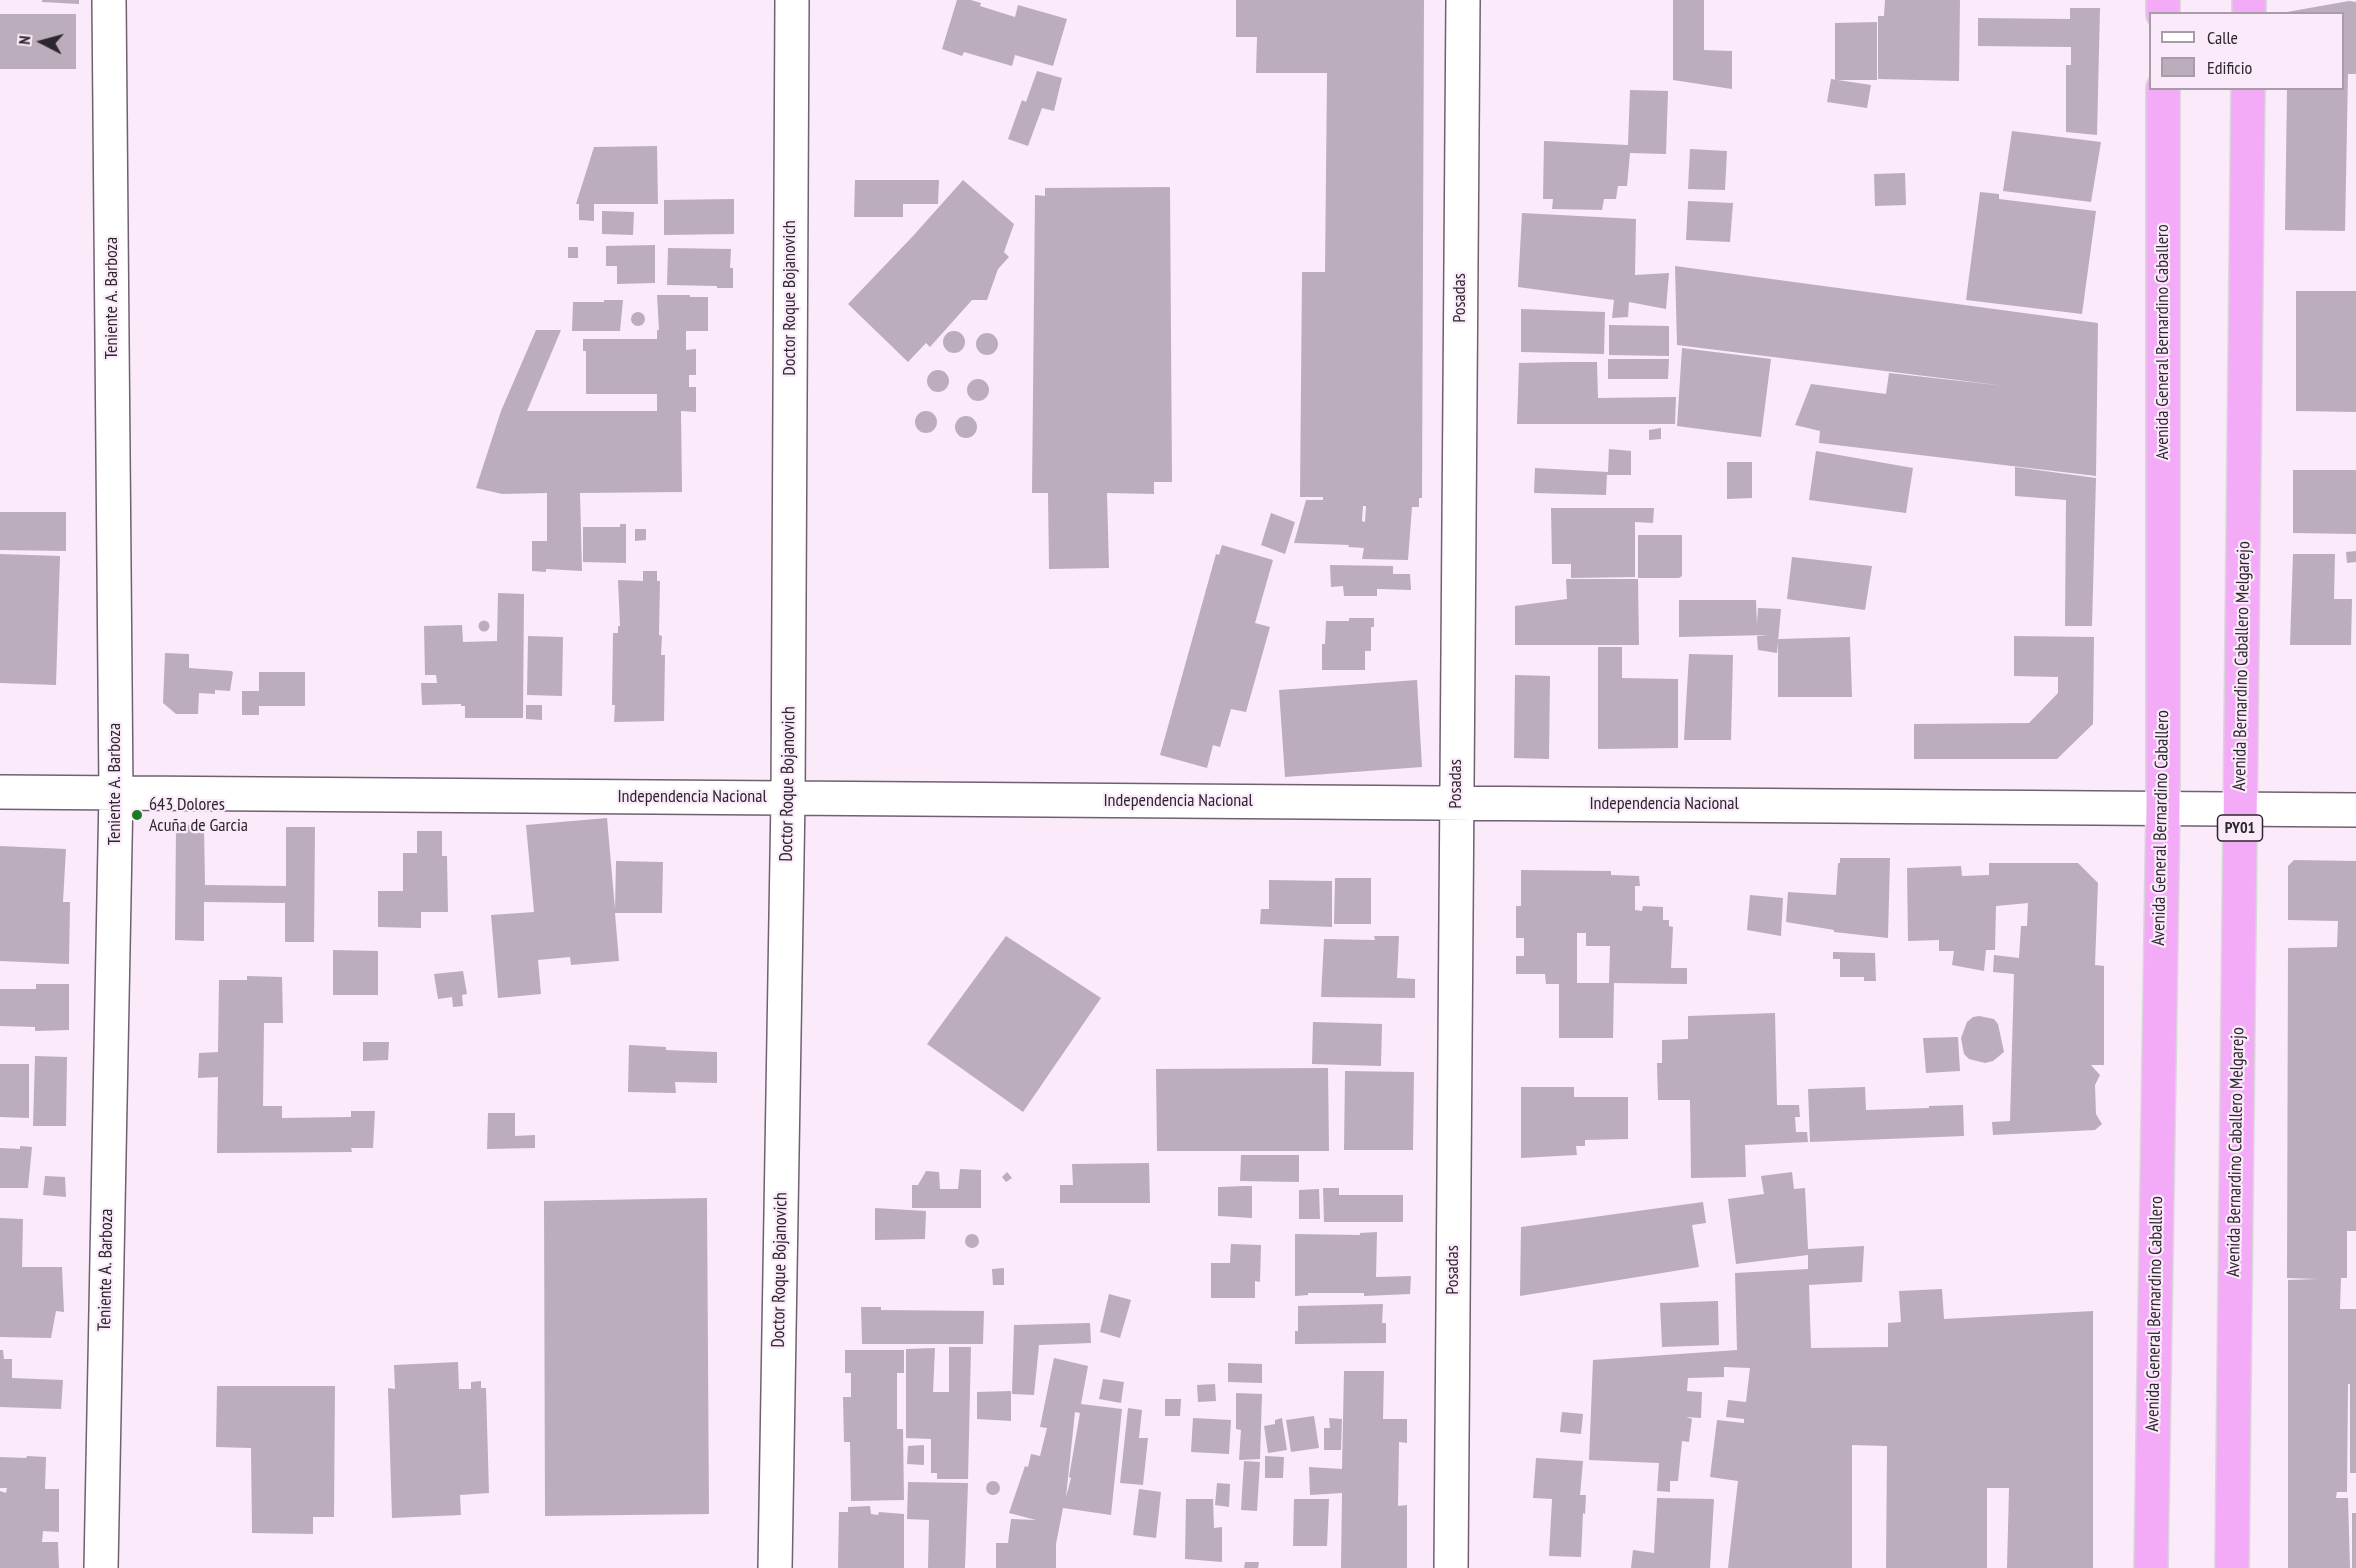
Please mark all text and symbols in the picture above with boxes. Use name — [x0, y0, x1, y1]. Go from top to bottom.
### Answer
north arrow — [12, 12, 72, 72]
legend — [2149, 12, 2344, 90]
text: Calle — [2207, 26, 2238, 49]
text: N — [14, 35, 34, 45]
text: Edificio — [2207, 56, 2252, 79]
street label: Doctor Roque Bojanovich — [779, 220, 801, 376]
street label: Avenida General Bernardino Caballero — [2152, 224, 2174, 460]
street label: Teniente A. Barboza — [101, 237, 123, 359]
street label: Posadas — [1449, 273, 1471, 323]
street label: Avenida Bernardino Caballero Melgarejo — [2229, 541, 2255, 791]
street label: Doctor Roque Bojanovich — [776, 706, 800, 862]
street label: Avenida General Bernardino Caballero — [2148, 710, 2174, 946]
street label: Teniente A. Barboza — [104, 723, 126, 845]
street label: Posadas — [1445, 759, 1467, 809]
street label: Independencia Nacional — [617, 786, 767, 808]
street label: Independencia Nacional — [1103, 790, 1253, 812]
street label: Independencia Nacional — [1589, 793, 1739, 815]
place label: 643 Dolores Acuña de Garcia — [149, 794, 248, 836]
marker: 643 Dolores Acuña de Garcia — [130, 808, 144, 822]
road number: PY01 — [2218, 815, 2262, 841]
street label: Avenida Bernardino Caballero Melgarejo — [2223, 1027, 2249, 1277]
street label: Doctor Roque Bojanovich — [768, 1192, 792, 1348]
street label: Avenida General Bernardino Caballero — [2142, 1196, 2168, 1432]
street label: Teniente A. Barboza — [94, 1209, 118, 1331]
street label: Posadas — [1442, 1245, 1464, 1295]

